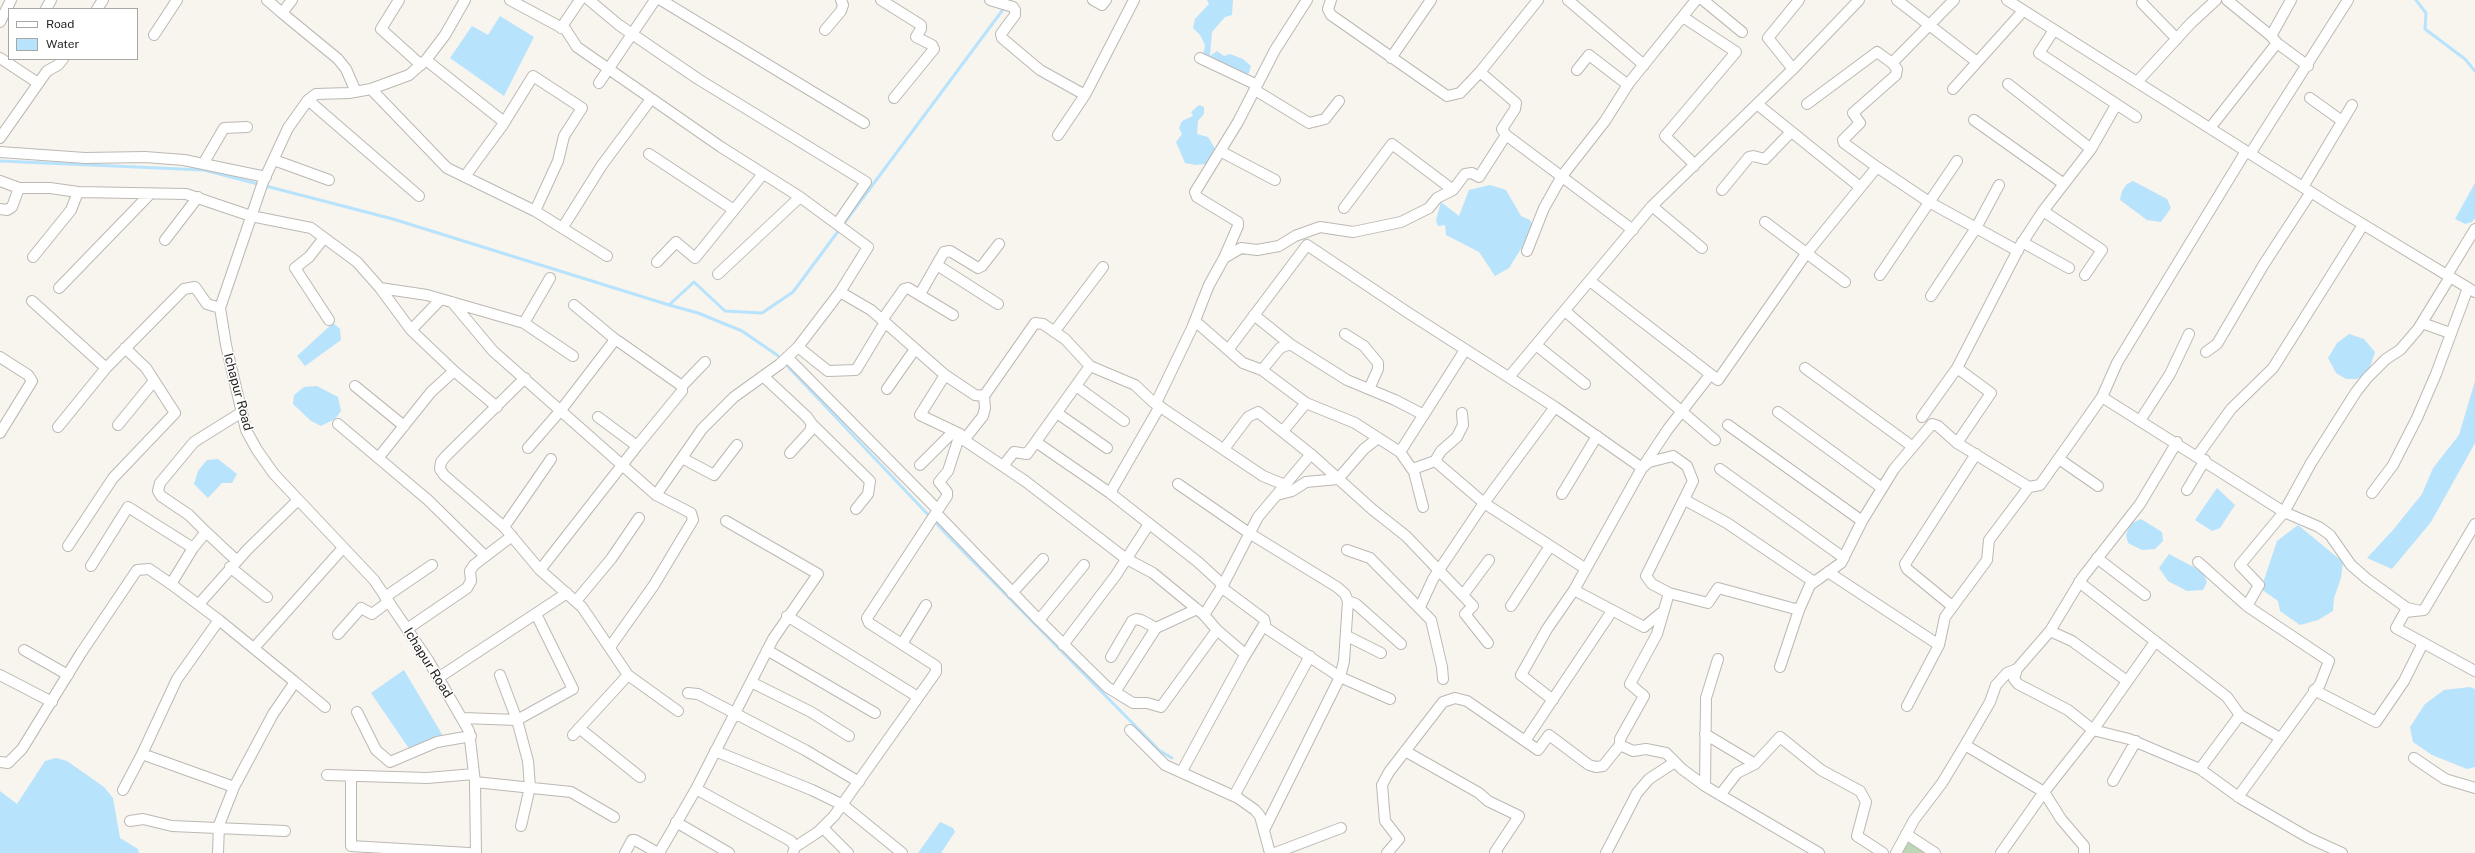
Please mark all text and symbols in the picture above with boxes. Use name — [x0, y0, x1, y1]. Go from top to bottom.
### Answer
legend — [8, 8, 138, 60]
text: Road — [46, 17, 74, 31]
text: Water — [46, 37, 79, 51]
street label: Ichapur Road — [220, 352, 256, 432]
street label: Ichapur Road — [400, 625, 456, 701]

